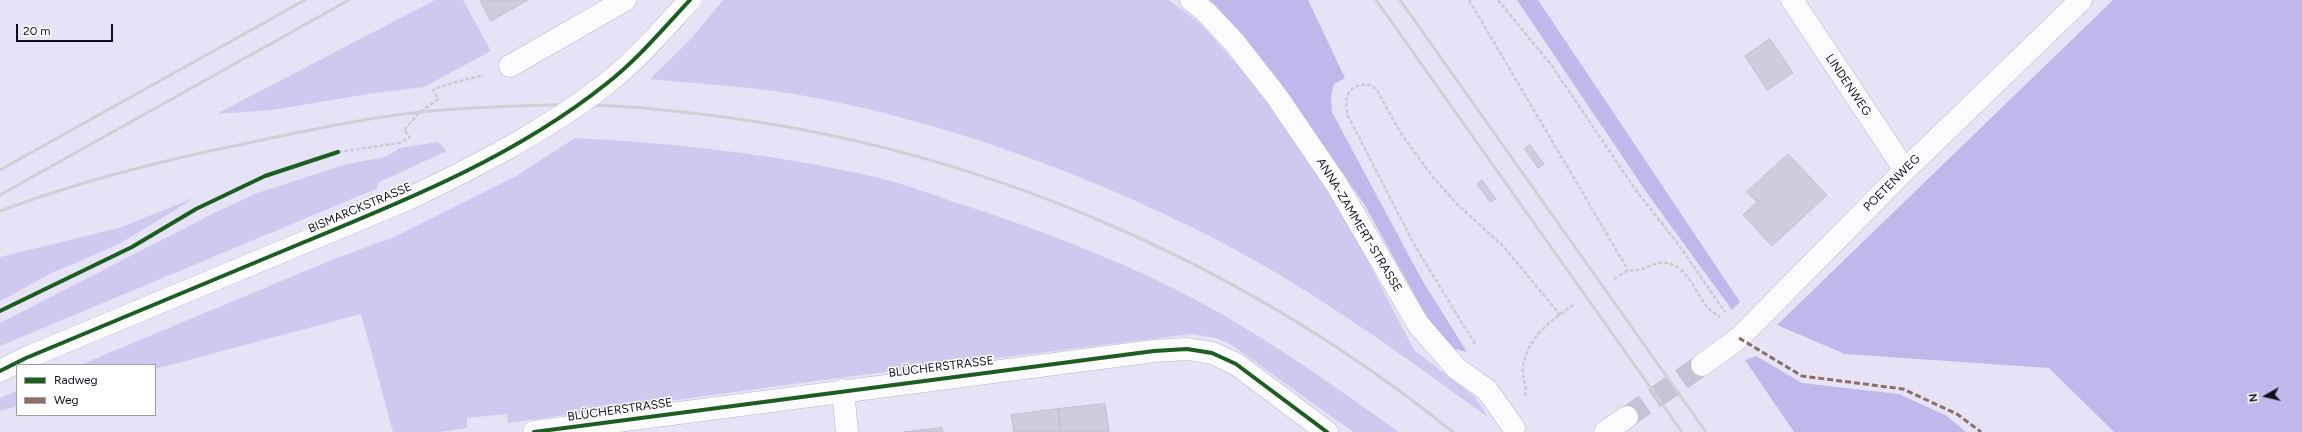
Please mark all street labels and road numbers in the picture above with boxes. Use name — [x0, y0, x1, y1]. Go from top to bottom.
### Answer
street label: LINDENWEG — [1822, 51, 1874, 119]
street label: POETENWEG — [1861, 152, 1923, 214]
street label: ANNA-ZAMMERT-STRASSE — [1313, 155, 1405, 295]
street label: BISMARCKSTRASSE — [306, 180, 414, 236]
street label: BLÜCHERSTRASSE — [888, 353, 994, 381]
street label: BLÜCHERSTRASSE — [567, 396, 673, 424]

